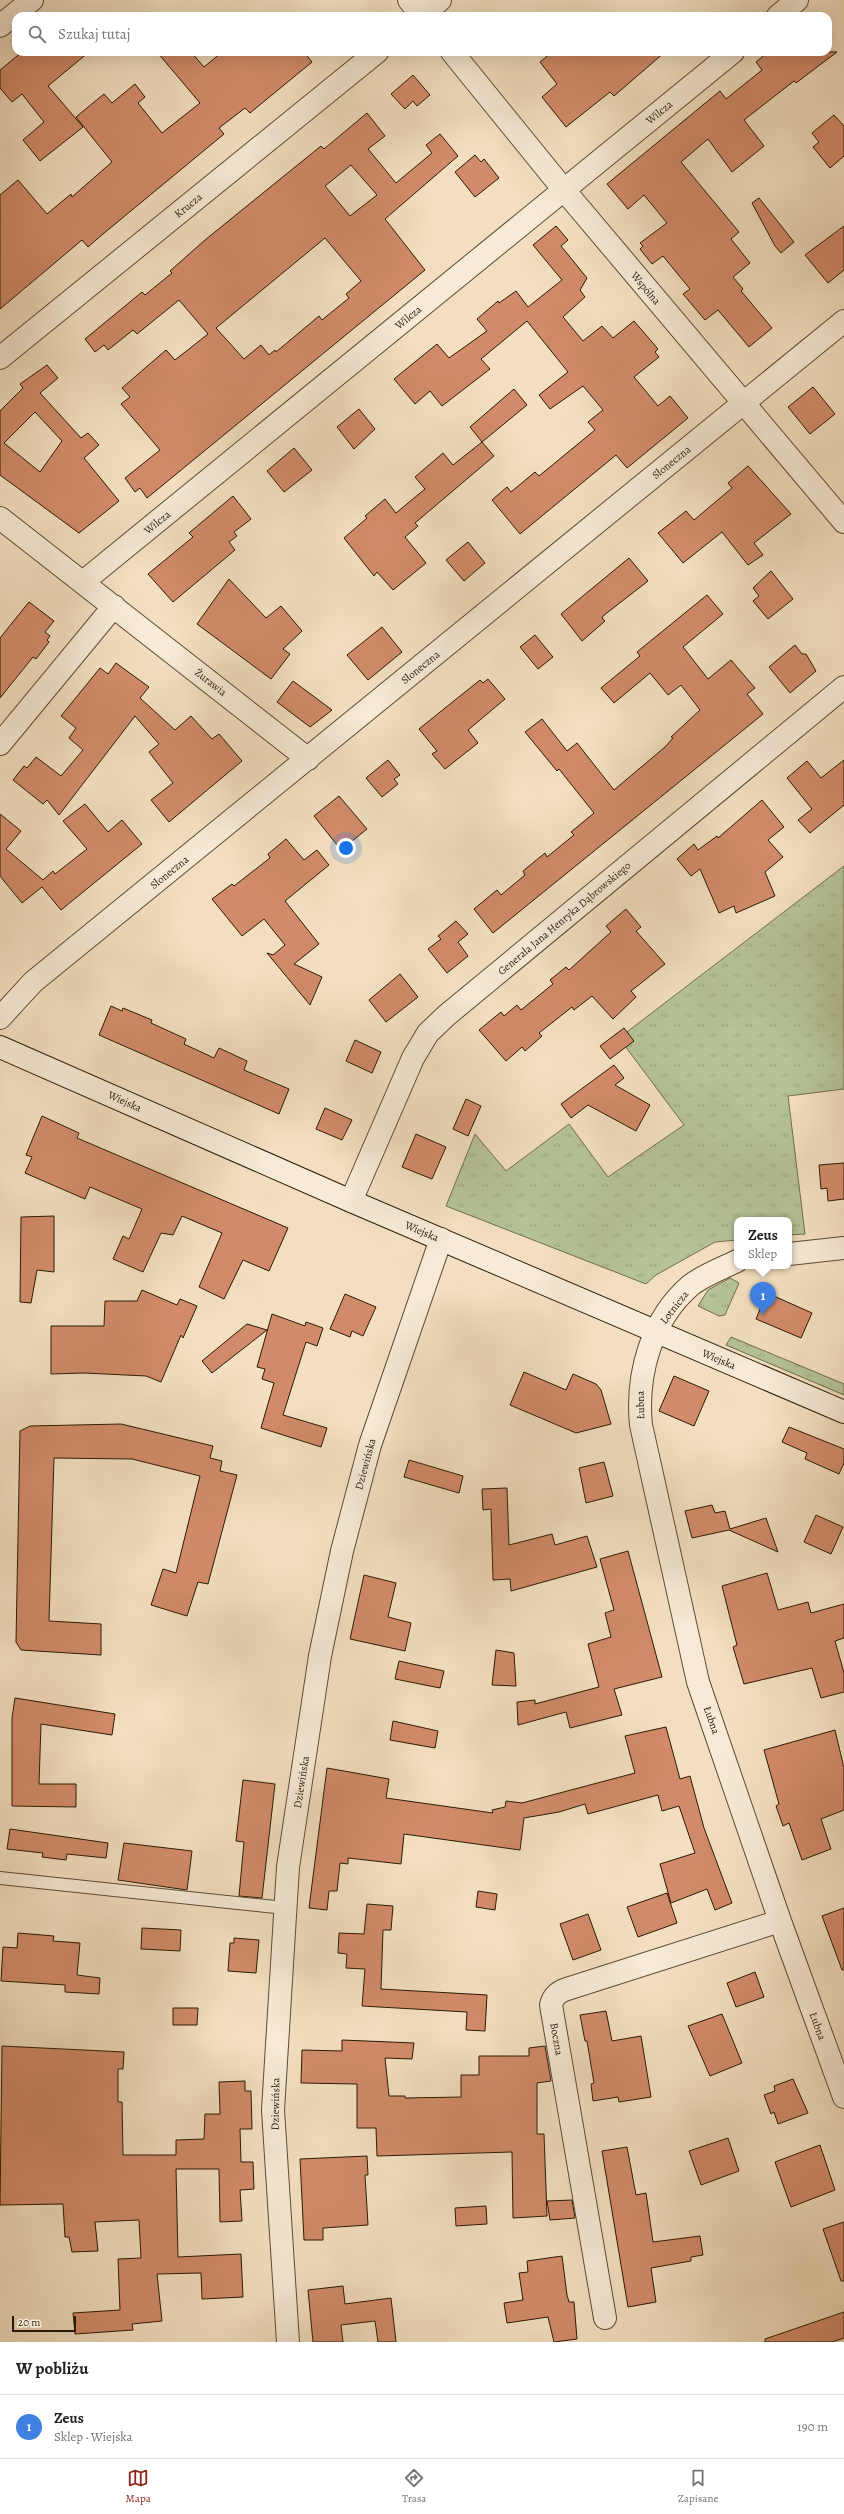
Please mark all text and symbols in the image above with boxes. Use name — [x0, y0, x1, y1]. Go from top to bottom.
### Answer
search box — [12, 12, 832, 56]
icon: search — [26, 23, 48, 45]
text: Szukaj tutaj — [58, 24, 131, 44]
street label: Wilcza — [642, 96, 677, 128]
street label: Krucza — [171, 189, 206, 221]
street label: Wspólna — [627, 268, 664, 309]
street label: Wilcza — [391, 301, 426, 333]
street label: Słoneczna — [649, 442, 695, 483]
street label: Wilcza — [140, 506, 175, 538]
street label: Słoneczna — [398, 647, 444, 688]
street label: Żurawia — [191, 665, 231, 700]
your location — [336, 838, 356, 858]
street label: Słoneczna — [147, 852, 193, 893]
street label: Generała Jana Henryka Dąbrowskiego — [495, 858, 634, 979]
street label: Wiejska — [105, 1087, 145, 1116]
street label: Wiejska — [402, 1217, 442, 1246]
popup — [734, 1217, 792, 1269]
text: Zeus — [748, 1225, 778, 1245]
text: Sklep — [748, 1245, 777, 1262]
pin: 1 — [750, 1282, 776, 1315]
street label: Lotnicza — [657, 1287, 693, 1327]
street label: Wiejska — [699, 1345, 739, 1374]
street label: Łubna — [633, 1390, 648, 1420]
street label: Dziewińska — [351, 1436, 380, 1492]
street label: Łubna — [700, 1704, 724, 1737]
street label: Dziewińska — [290, 1754, 313, 1809]
street label: Łubna — [806, 2010, 830, 2043]
street label: Boczna — [546, 2022, 567, 2057]
street label: Dziewińska — [268, 2077, 283, 2130]
scale bar — [12, 2314, 76, 2333]
text: 20 m — [18, 2315, 40, 2330]
text: W pobliżu — [16, 2357, 88, 2380]
text: Zeus — [54, 2408, 84, 2428]
text: 1 — [27, 2418, 31, 2435]
text: 190 m — [797, 2418, 828, 2435]
text: Sklep · Wiejska — [54, 2428, 133, 2445]
tab: Mapa — [126, 2467, 151, 2506]
tab: Trasa — [402, 2467, 426, 2506]
tab: Zapisane — [678, 2467, 718, 2506]

